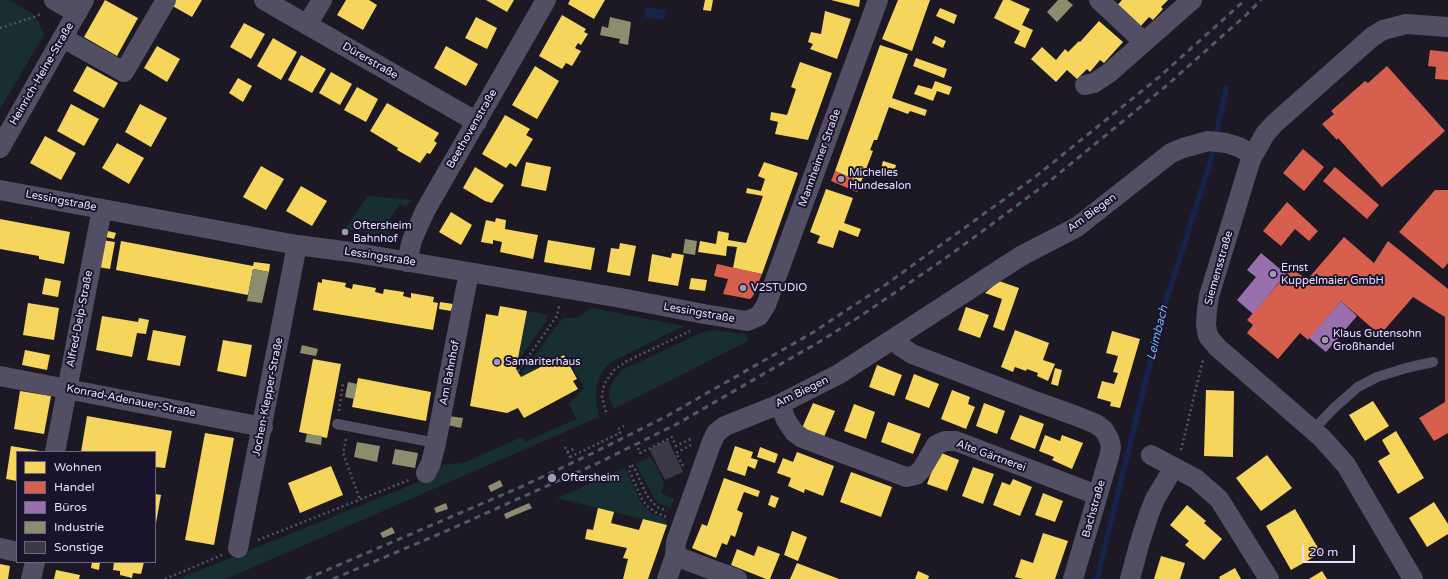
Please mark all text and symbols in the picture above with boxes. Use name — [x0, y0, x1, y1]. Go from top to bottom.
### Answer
street label: Heinrich-Heine-Straße — [7, 20, 77, 128]
street label: Dürerstraße — [340, 40, 400, 82]
street label: Beethovenstraße — [444, 87, 500, 171]
street label: Mannheimer Straße — [796, 107, 844, 209]
place label: Michelles Hundesalon — [849, 166, 911, 192]
marker: Michelles Hundesalon — [836, 174, 846, 184]
street label: Lessingstraße — [24, 188, 98, 214]
street label: Am Biegen — [1065, 191, 1119, 235]
place label: Oftersheim Bahnhof — [353, 219, 412, 245]
marker: Oftersheim Bahnhof — [340, 227, 350, 237]
street label: Siemensstraße — [1202, 229, 1236, 307]
street label: Lessingstraße — [343, 245, 417, 269]
place label: Ernst Kuppelmaier GmbH — [1281, 261, 1384, 287]
street label: Alfred-Delp-Straße — [64, 269, 96, 369]
marker: Ernst Kuppelmaier GmbH — [1268, 269, 1278, 279]
place label: V2STUDIO — [751, 281, 807, 295]
marker: V2STUDIO — [738, 283, 748, 293]
street label: Lessingstraße — [662, 300, 736, 326]
water label: Leimbach — [1144, 304, 1172, 362]
place label: Klaus Gutensohn Großhandel — [1333, 327, 1422, 353]
marker: Klaus Gutensohn Großhandel — [1320, 335, 1330, 345]
street label: Jochen-Klepper-Straße — [250, 336, 286, 458]
street label: Am Bahnhof — [437, 339, 463, 407]
place label: Samariterhaus — [505, 355, 581, 369]
marker: Samariterhaus — [492, 357, 502, 367]
street label: Am Biegen — [773, 373, 831, 411]
street label: Konrad-Adenauer-Straße — [65, 382, 197, 420]
street label: Alte Gärtnerei — [954, 437, 1028, 475]
legend — [16, 451, 156, 563]
text: Wohnen — [54, 460, 102, 474]
place label: Oftersheim — [561, 471, 620, 485]
marker: Oftersheim — [546, 472, 558, 484]
street label: Bachstraße — [1080, 479, 1108, 539]
text: Handel — [54, 480, 94, 494]
text: Büros — [54, 500, 87, 514]
text: Industrie — [54, 520, 104, 534]
scale bar — [1304, 537, 1357, 563]
text: Sonstige — [54, 540, 104, 554]
text: 20 m — [1309, 545, 1338, 559]

